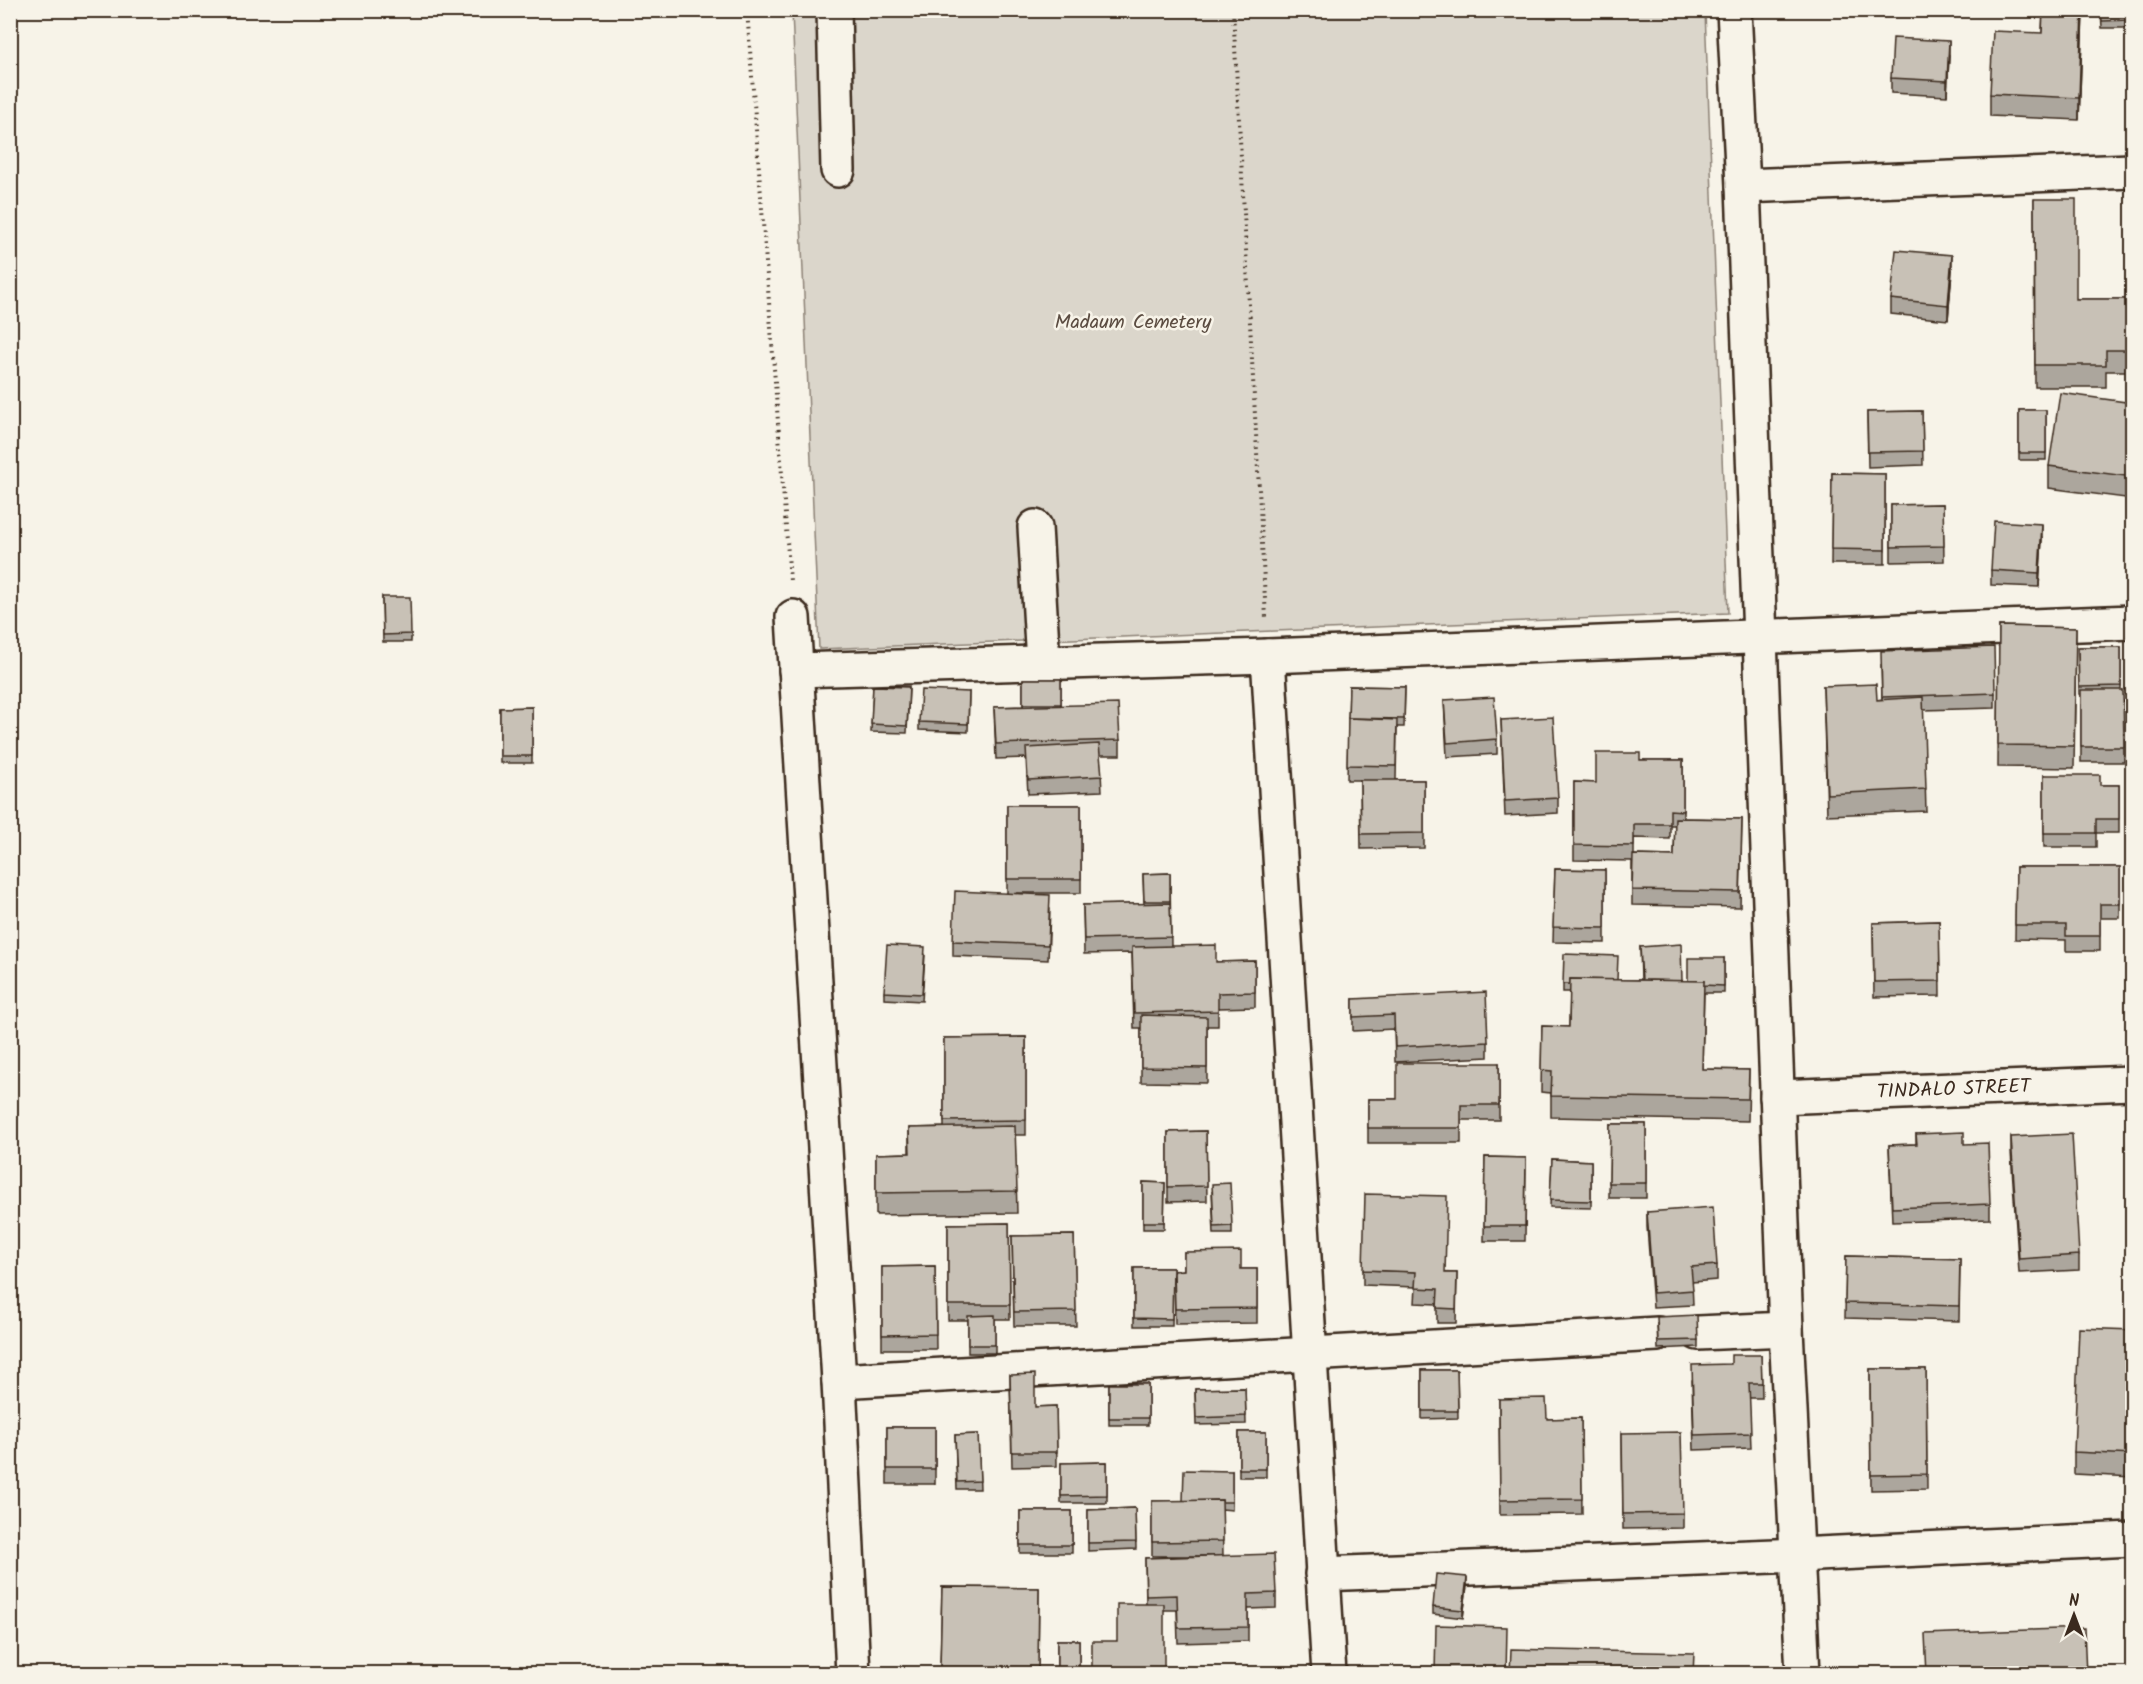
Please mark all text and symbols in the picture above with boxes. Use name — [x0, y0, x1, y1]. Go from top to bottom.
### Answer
park label: Madaum Cemetery — [1055, 307, 1212, 339]
street label: TINDALO STREET — [1876, 1071, 2034, 1109]
north arrow — [2044, 1585, 2104, 1645]
text: N — [2069, 1589, 2079, 1614]

